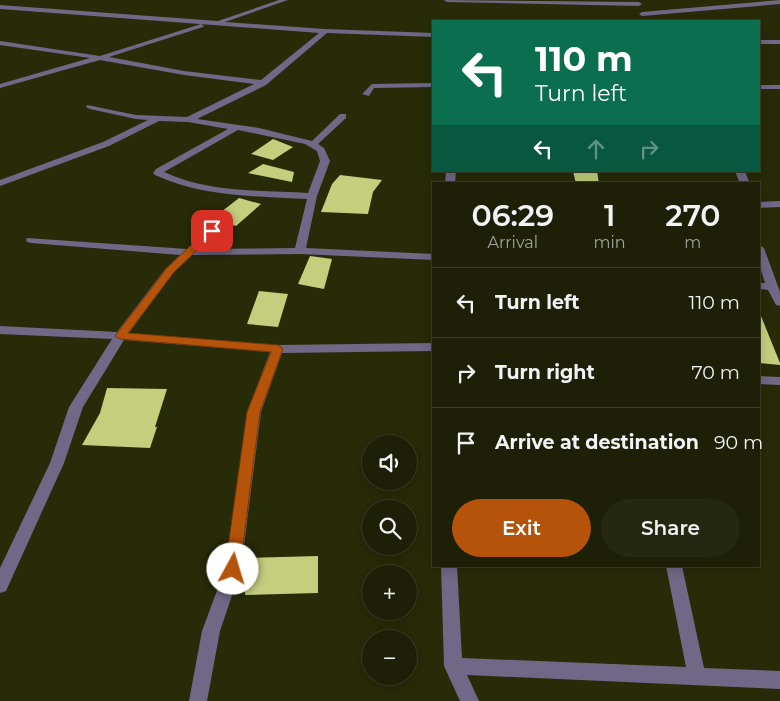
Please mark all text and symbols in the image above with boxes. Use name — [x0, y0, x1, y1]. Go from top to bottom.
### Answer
text: 110 m — [535, 37, 633, 80]
icon: left — [452, 40, 517, 105]
text: Turn left — [535, 80, 627, 107]
icon: left — [529, 135, 557, 163]
icon: ahead — [582, 135, 610, 163]
icon: right — [635, 135, 663, 163]
text: 06:29 — [472, 197, 554, 234]
text: 1 — [604, 197, 615, 234]
text: 270 — [665, 197, 721, 234]
pin — [191, 210, 233, 252]
icon: arrive — [198, 217, 226, 245]
text: Arrival — [488, 233, 538, 252]
text: min — [594, 233, 626, 252]
text: m — [684, 233, 701, 252]
icon: left — [452, 289, 480, 317]
text: Turn left — [495, 291, 580, 314]
text: 110 m — [689, 291, 740, 314]
icon: right — [452, 359, 480, 387]
text: Turn right — [495, 361, 595, 384]
text: 70 m — [691, 361, 740, 384]
icon: arrive — [452, 429, 480, 457]
text: Arrive at destination — [495, 431, 699, 454]
text: 90 m — [714, 431, 763, 454]
map controls — [362, 435, 417, 685]
button: sound — [362, 435, 417, 490]
button: Exit — [452, 499, 591, 557]
button: Share — [601, 499, 740, 557]
button: search — [362, 500, 417, 555]
position arrow — [206, 542, 258, 594]
button: + — [362, 565, 417, 620]
button: − — [362, 630, 417, 685]

